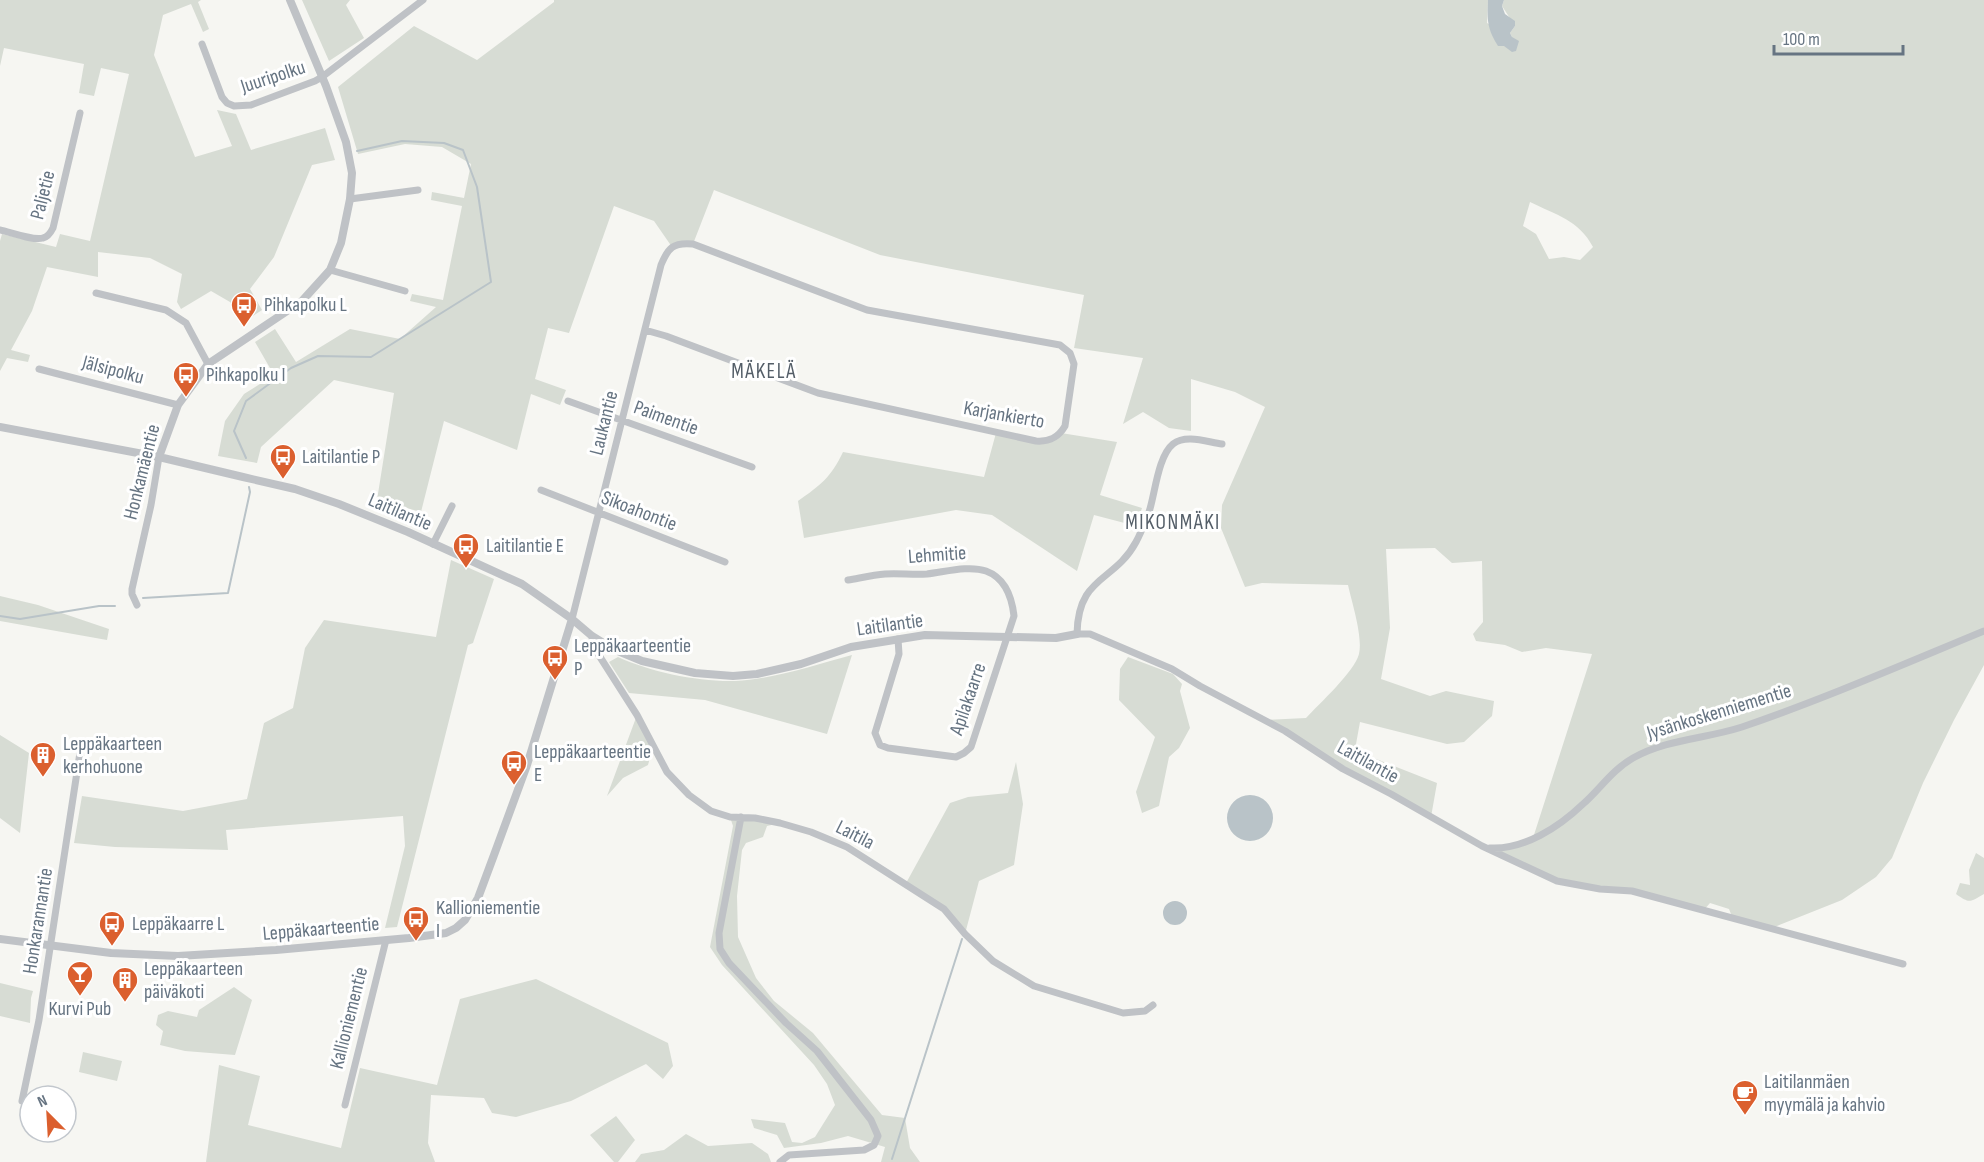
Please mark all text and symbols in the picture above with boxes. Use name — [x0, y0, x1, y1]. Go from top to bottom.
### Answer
scale bar — [1774, 18, 1903, 56]
text: 100 m — [1783, 29, 1820, 50]
street label: Juuripolku — [237, 55, 308, 99]
street label: Paljetie — [25, 168, 61, 222]
bus stop icon: Pihkapolku L — [229, 290, 259, 328]
place label: Pihkapolku L — [264, 293, 348, 317]
street label: Jälsipolku — [79, 350, 146, 390]
district label: MÄKELÄ — [731, 359, 797, 384]
bus stop icon: Pihkapolku I — [171, 360, 201, 398]
place label: Pihkapolku I — [206, 363, 286, 387]
street label: Laukantie — [584, 388, 624, 458]
street label: Paimentie — [630, 395, 702, 441]
street label: Karjankierto — [962, 396, 1046, 434]
street label: Honkamäentie — [119, 422, 165, 522]
bus stop icon: Laitilantie P — [268, 442, 298, 480]
place label: Laitilantie P — [302, 445, 380, 469]
street label: Sikoahontie — [598, 486, 680, 536]
street label: Laitilantie — [365, 488, 435, 536]
district label: MIKONMÄKI — [1125, 510, 1221, 535]
bus stop icon: Laitilantie E — [451, 531, 481, 569]
place label: Laitilantie E — [486, 534, 564, 558]
street label: Lehmitie — [907, 541, 967, 569]
street label: Laitilantie — [855, 608, 925, 642]
place label: Leppäkaarteentie P — [574, 634, 691, 681]
bus stop icon: Leppäkaarteentie P — [540, 643, 570, 681]
street label: Apilakaarre — [944, 660, 991, 739]
street label: Jysänkoskenniementie — [1643, 679, 1794, 746]
place label: Leppäkaarteen kerhohuone — [63, 732, 162, 779]
street label: Laitilantie — [1333, 735, 1403, 789]
building icon: Leppäkaarteen kerhohuone — [28, 740, 58, 778]
place label: Leppäkaarteentie E — [534, 740, 651, 787]
bus stop icon: Leppäkaarteentie E — [499, 748, 529, 786]
street label: Laitila — [832, 815, 878, 855]
street label: Honkarannantie — [18, 866, 58, 976]
place label: Kallioniementie I — [436, 896, 540, 943]
bus stop icon: Kallioniementie I — [401, 904, 431, 942]
bus stop icon: Leppäkaarre L — [97, 909, 127, 947]
place label: Leppäkaarre L — [132, 912, 225, 936]
street label: Leppäkaarteentie — [262, 912, 380, 946]
place label: Leppäkaarteen päiväkoti — [144, 957, 243, 1004]
bar icon: Kurvi Pub — [65, 959, 95, 997]
building icon: Leppäkaarteen päiväkoti — [110, 965, 140, 1003]
street label: Kallioniementie — [325, 965, 373, 1071]
place label: Kurvi Pub — [49, 997, 111, 1021]
place label: Laitilanmäen myymälä ja kahvio — [1764, 1070, 1885, 1117]
cafe icon: Laitilanmäen myymälä ja kahvio — [1730, 1078, 1760, 1116]
north arrow — [18, 1084, 78, 1144]
text: N — [35, 1091, 50, 1112]

